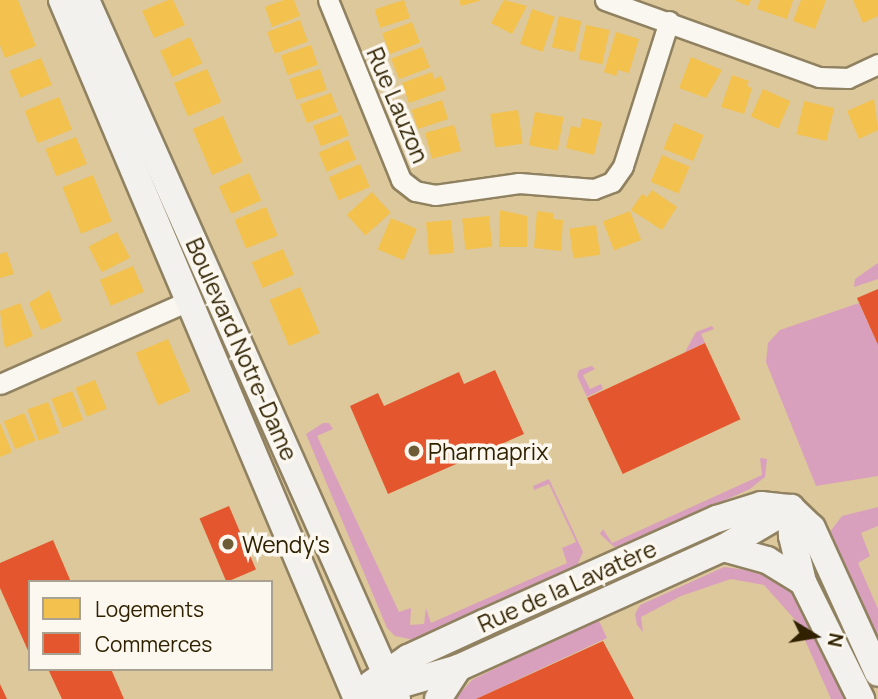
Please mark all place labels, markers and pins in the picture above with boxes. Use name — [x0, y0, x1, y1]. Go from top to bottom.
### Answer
place label: Pharmaprix — [428, 437, 548, 465]
marker: Pharmaprix — [406, 443, 422, 459]
place label: Wendy's — [242, 530, 330, 558]
marker: Wendy's — [220, 536, 236, 552]

